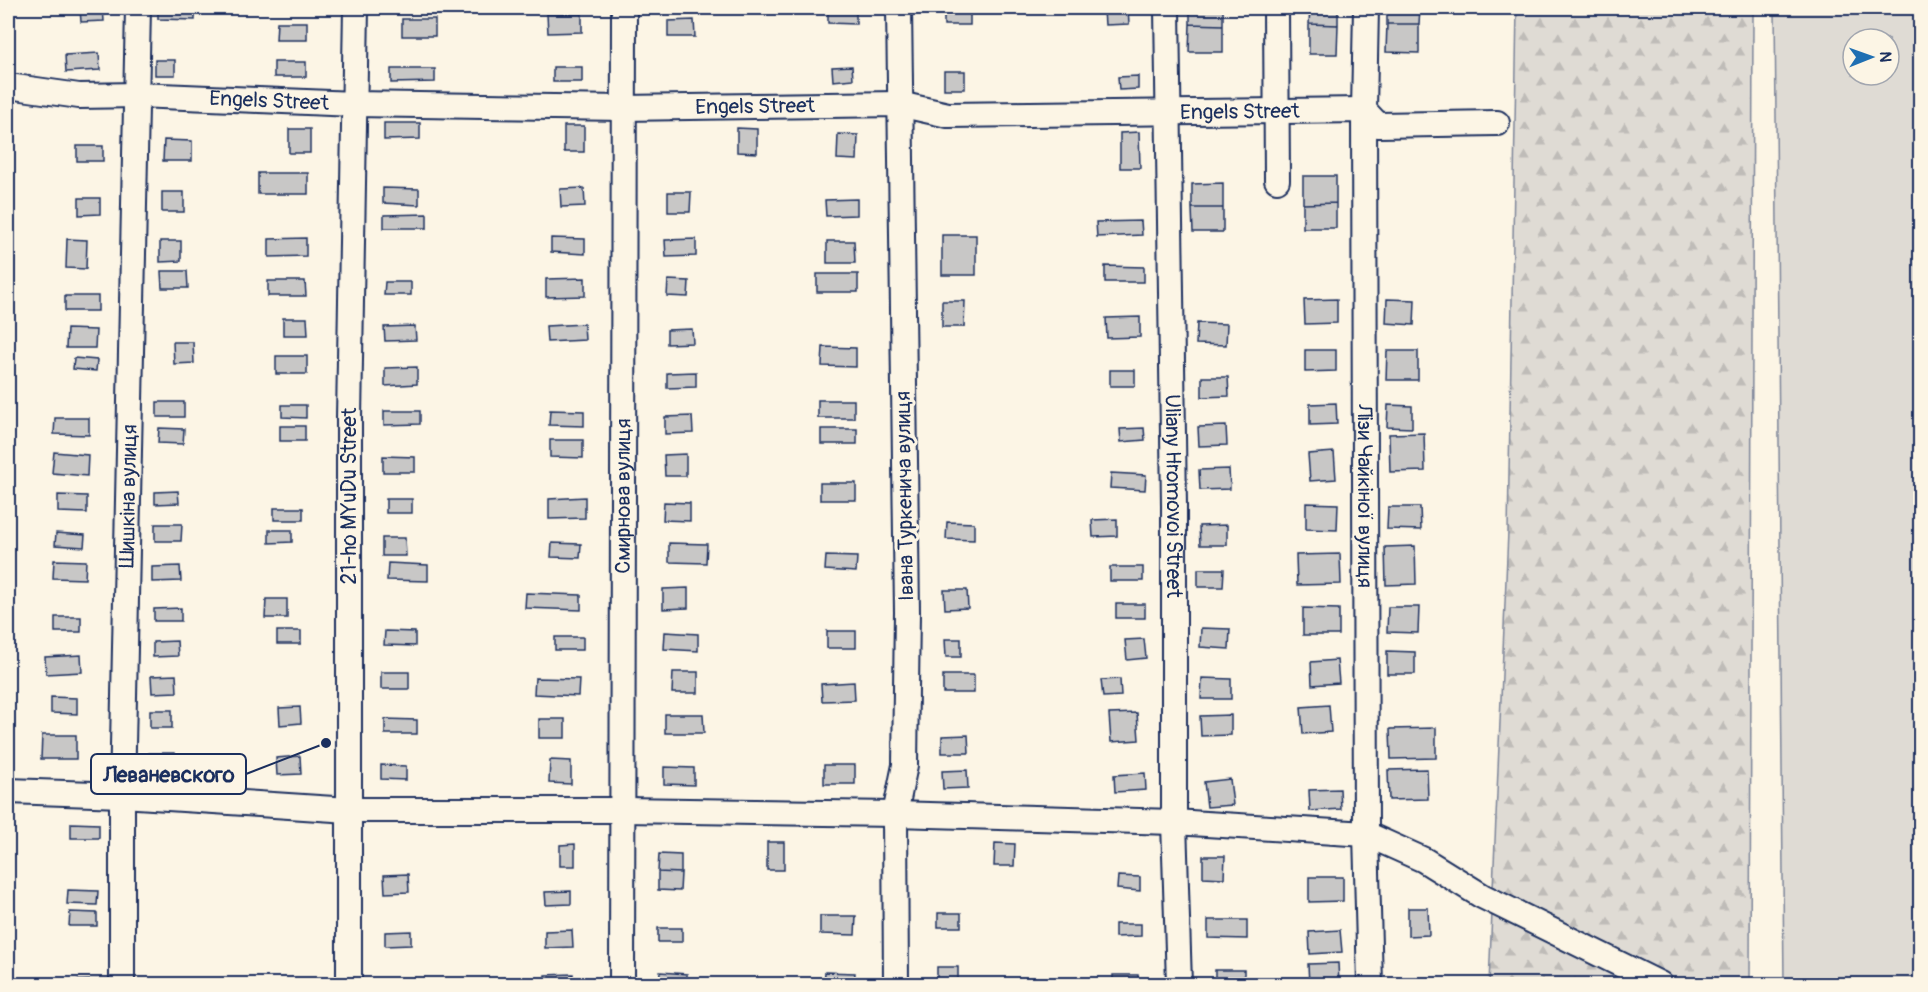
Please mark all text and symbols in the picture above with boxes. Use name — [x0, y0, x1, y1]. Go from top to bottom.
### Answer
north arrow — [1841, 27, 1901, 87]
text: N — [1875, 51, 1895, 63]
street label: Engels Street — [209, 85, 330, 116]
street label: Engels Street — [695, 92, 816, 120]
street label: Engels Street — [1180, 97, 1300, 126]
street label: Івана Туркенича вулиця — [890, 391, 920, 601]
street label: Uliany Hromovoi Street — [1159, 394, 1188, 598]
street label: Лізи Чайкіної вулиця — [1351, 403, 1379, 588]
street label: 21-ho MYuDu Street — [336, 407, 363, 584]
street label: Смирнова вулиця — [609, 418, 637, 574]
street label: Шишкіна вулиця — [113, 424, 143, 568]
callout: Леваневского — [91, 754, 246, 794]
text: Леваневского — [102, 761, 235, 789]

